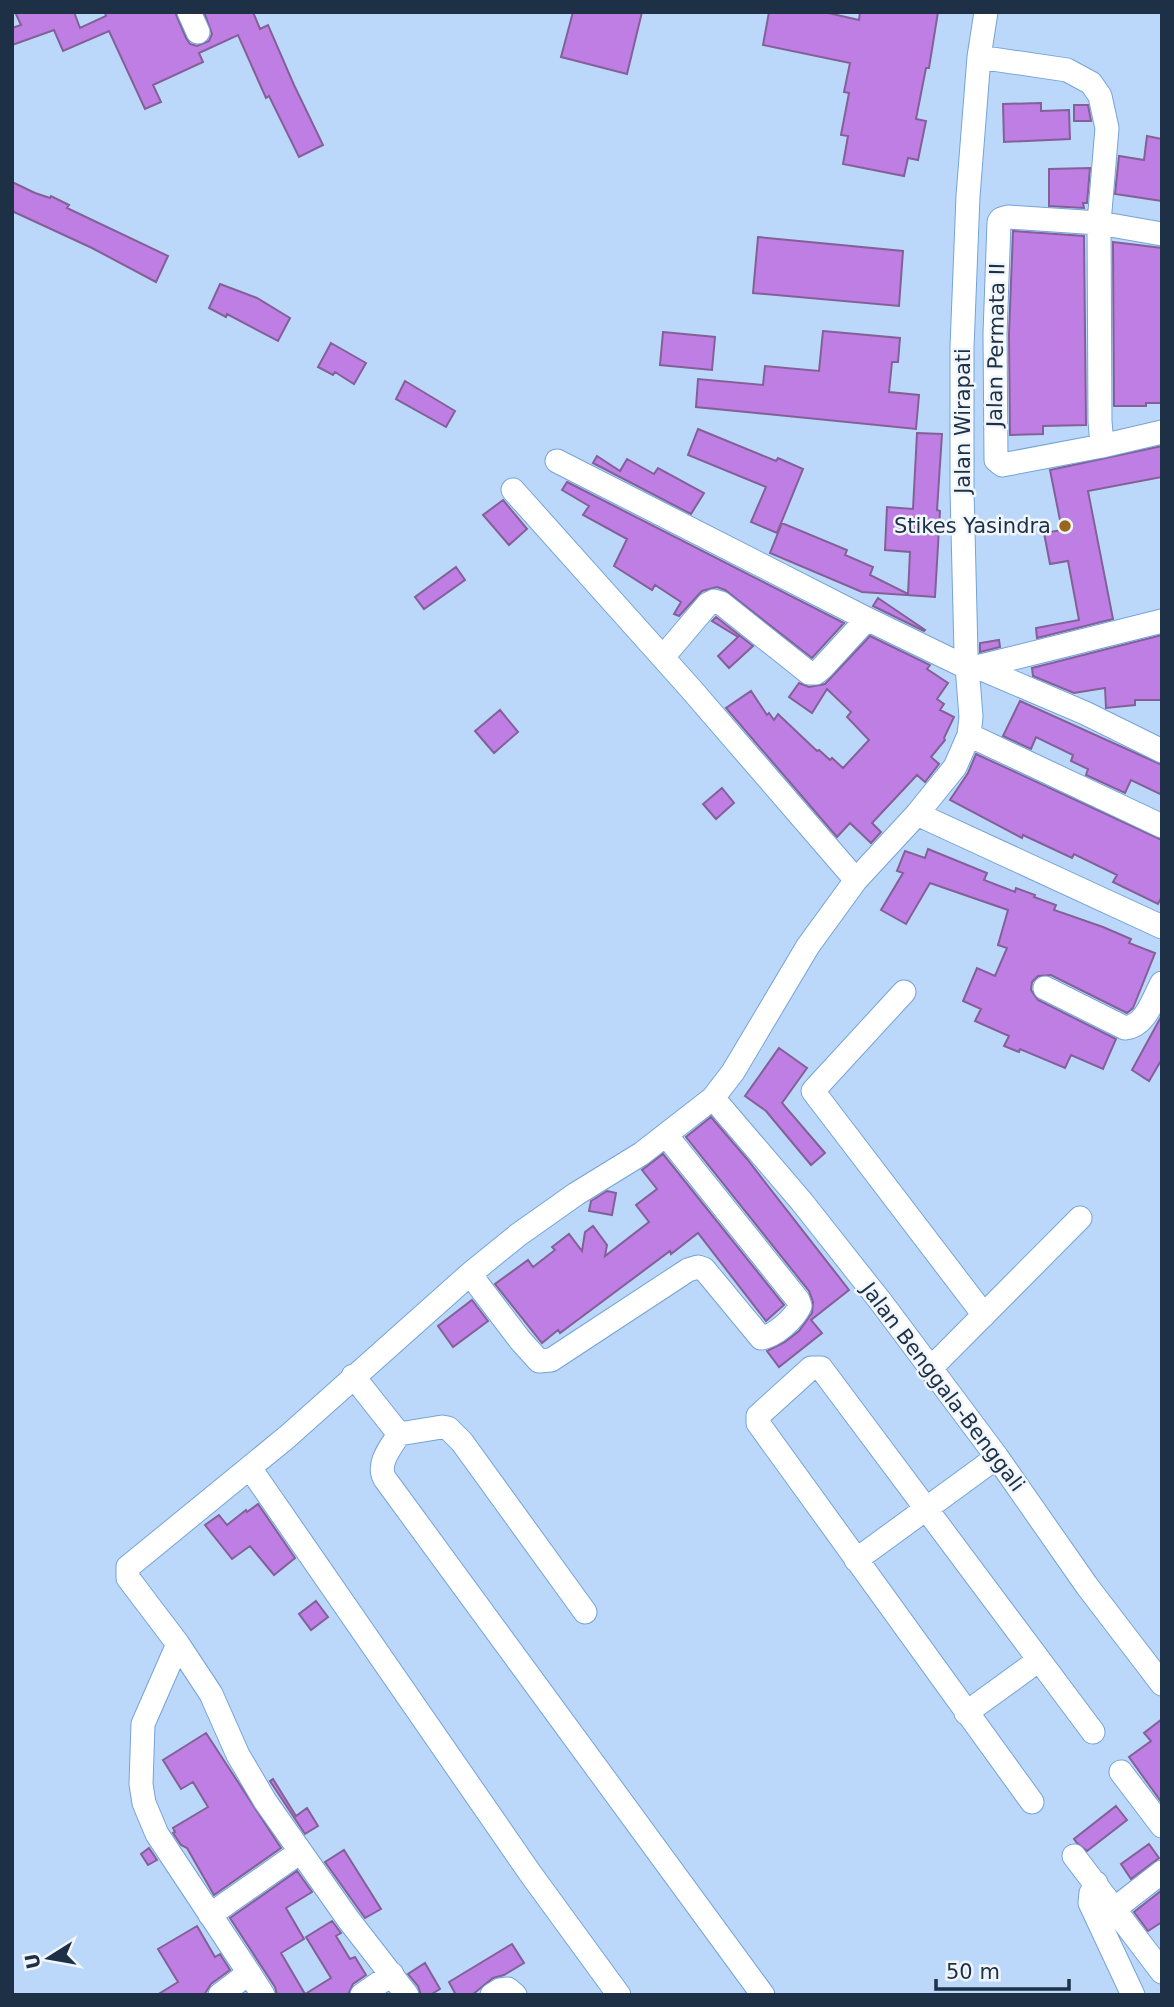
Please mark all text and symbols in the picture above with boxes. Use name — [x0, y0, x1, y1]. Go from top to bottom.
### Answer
street label: Jalan Permata II — [983, 263, 1009, 429]
street label: Jalan Wirapati — [951, 348, 975, 496]
place label: Stikes Yasindra — [894, 514, 1051, 538]
marker: Stikes Yasindra — [1057, 518, 1073, 534]
street label: Jalan Benggala-Benggali — [855, 1276, 1029, 1496]
north arrow — [14, 1923, 84, 1993]
scale bar — [936, 1948, 1069, 1992]
text: U — [20, 1952, 45, 1971]
text: 50 m — [946, 1960, 1000, 1984]

